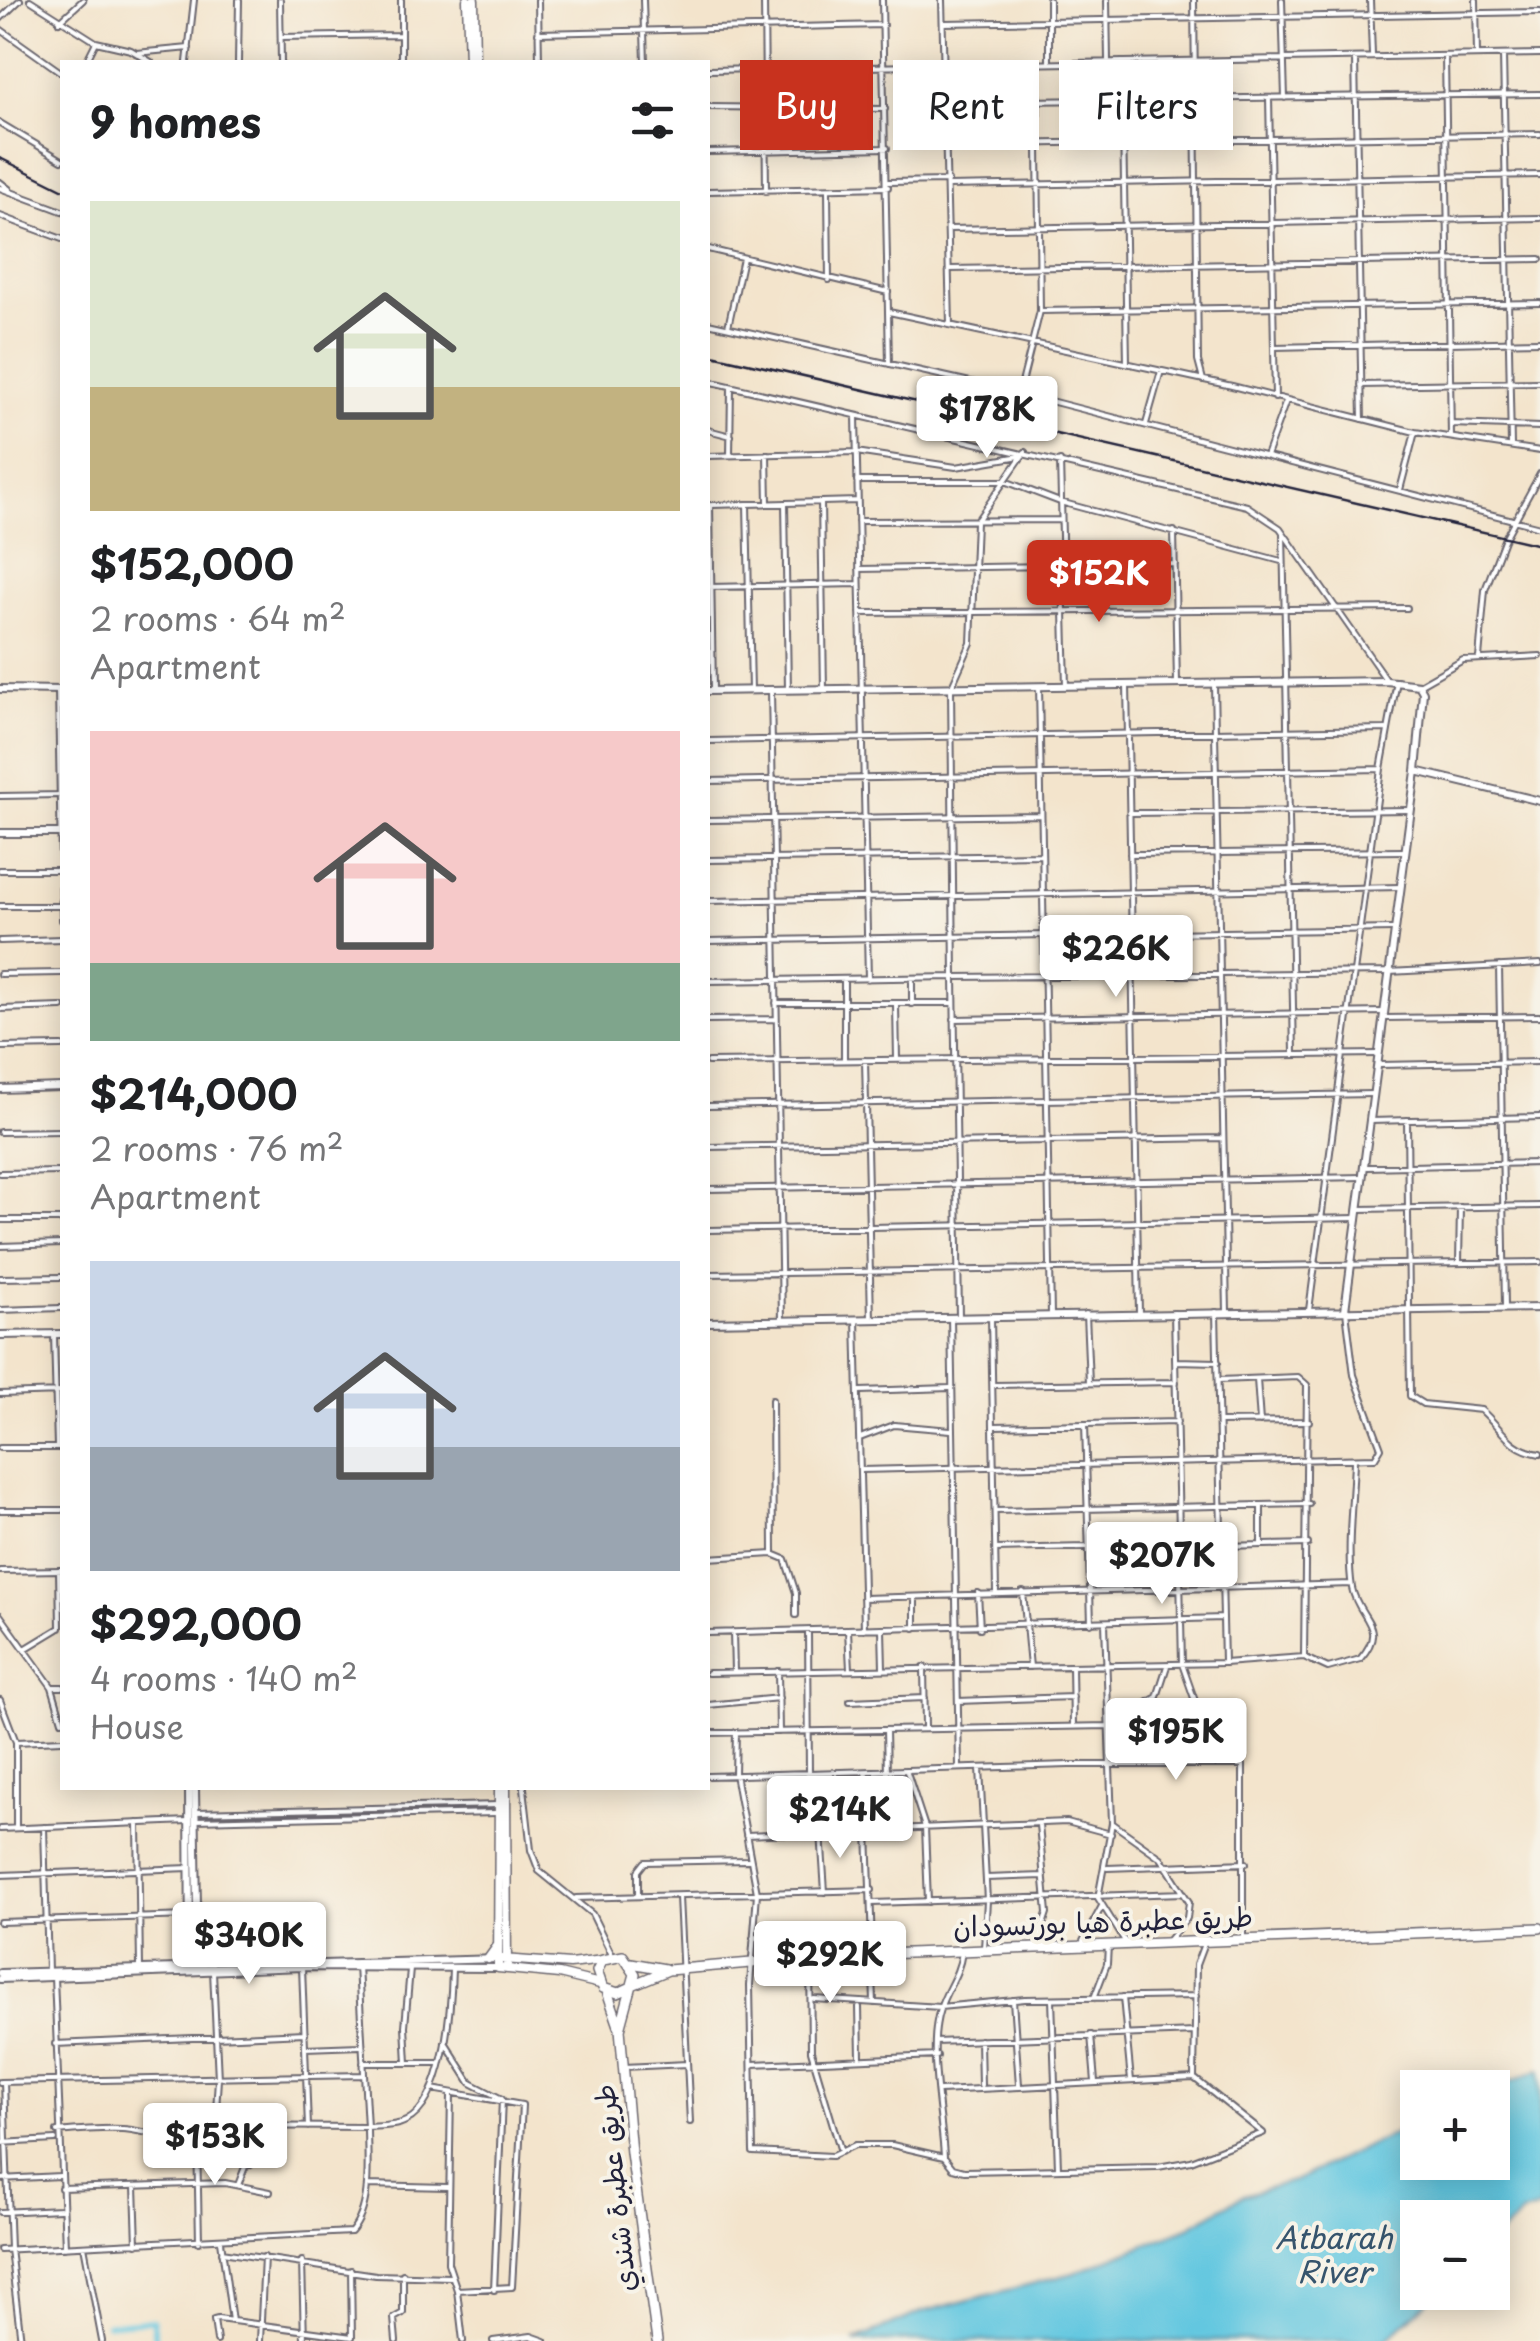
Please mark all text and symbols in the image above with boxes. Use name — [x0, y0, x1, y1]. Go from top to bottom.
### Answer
chip: Buy — [740, 60, 873, 150]
chip: Rent — [893, 60, 1039, 150]
chip: Filters — [1059, 60, 1233, 150]
text: 9 homes — [90, 89, 261, 152]
icon: filters — [625, 93, 680, 148]
icon: home — [295, 266, 475, 446]
pin: $178K — [917, 376, 1057, 461]
text: $178K — [939, 384, 1035, 432]
text: $152,000 — [90, 531, 294, 594]
pin: $152K — [1029, 540, 1169, 625]
text: $152K — [1049, 548, 1149, 596]
text: 2 rooms · 64 m² — [90, 594, 346, 642]
text: Apartment — [90, 642, 261, 690]
icon: home — [295, 796, 475, 976]
pin: $226K — [1046, 915, 1186, 1000]
text: $226K — [1062, 923, 1170, 971]
text: $214,000 — [90, 1061, 297, 1124]
text: 2 rooms · 76 m² — [90, 1124, 344, 1172]
text: Apartment — [90, 1172, 261, 1220]
icon: home — [295, 1326, 475, 1506]
pin: $207K — [1092, 1522, 1232, 1607]
text: $207K — [1109, 1530, 1215, 1578]
text: $292,000 — [90, 1591, 302, 1654]
text: 4 rooms · 140 m² — [90, 1654, 358, 1702]
pin: $195K — [1106, 1698, 1246, 1783]
text: House — [90, 1702, 184, 1750]
text: $195K — [1128, 1706, 1224, 1754]
pin: $214K — [770, 1776, 910, 1861]
text: $214K — [789, 1784, 891, 1832]
street label: طريق عطبرة هيا بورتسودان — [952, 1894, 1254, 1947]
pin: $340K — [179, 1902, 319, 1987]
text: $340K — [194, 1910, 304, 1958]
pin: $292K — [760, 1921, 900, 2006]
text: $292K — [776, 1929, 884, 1977]
map controls — [1400, 2070, 1510, 2310]
button: + — [1400, 2070, 1510, 2180]
street label: طريق عطبرة شندي — [581, 2082, 647, 2294]
pin: $153K — [145, 2103, 285, 2188]
text: $153K — [165, 2111, 265, 2159]
button: − — [1400, 2200, 1510, 2310]
water label: Atbarah River — [1275, 2214, 1393, 2293]

